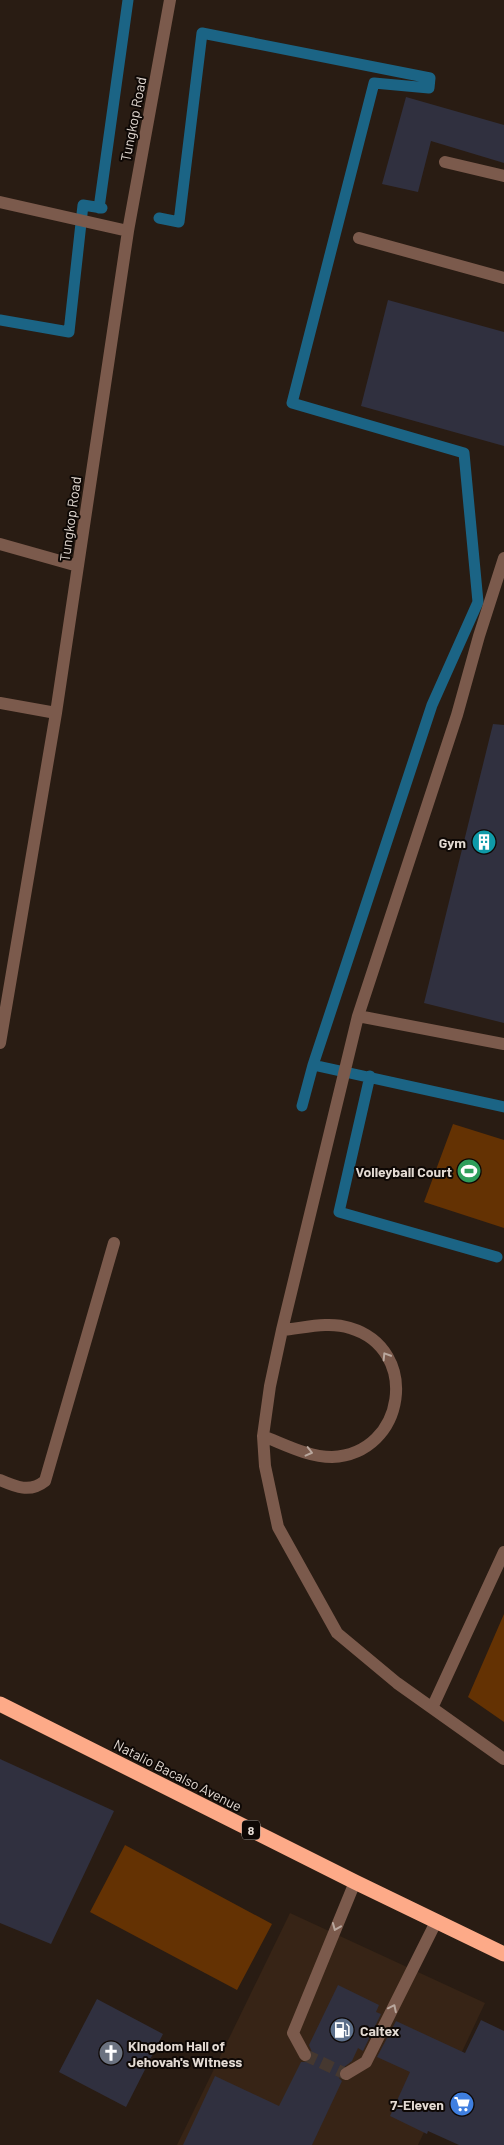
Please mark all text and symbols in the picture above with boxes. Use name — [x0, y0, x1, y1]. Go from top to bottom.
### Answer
street label: Tungkop Road — [116, 75, 150, 163]
street label: Tungkop Road — [56, 475, 84, 563]
building icon: Gym — [471, 829, 497, 855]
place label: Gym — [439, 834, 466, 851]
sports icon: Volleyball Court — [456, 1158, 482, 1184]
place label: Volleyball Court — [356, 1163, 452, 1180]
one-way arrow — [383, 1353, 393, 1362]
one-way arrow — [304, 1446, 313, 1457]
street label: Natalio Bacalso Avenue — [111, 1735, 245, 1815]
road number: 8 — [242, 1820, 260, 1840]
one-way arrow — [332, 1922, 342, 1931]
one-way arrow — [387, 2005, 397, 2014]
fuel station icon: Caltex — [329, 2017, 355, 2043]
place label: Caltex — [360, 2022, 400, 2039]
place label: Kingdom Hall of Jehovah's Witness — [128, 2037, 242, 2070]
church icon: Kingdom Hall of Jehovah's Witness — [98, 2040, 124, 2066]
supermarket icon: 7-Eleven — [449, 2091, 475, 2117]
place label: 7-Eleven — [390, 2096, 444, 2113]

